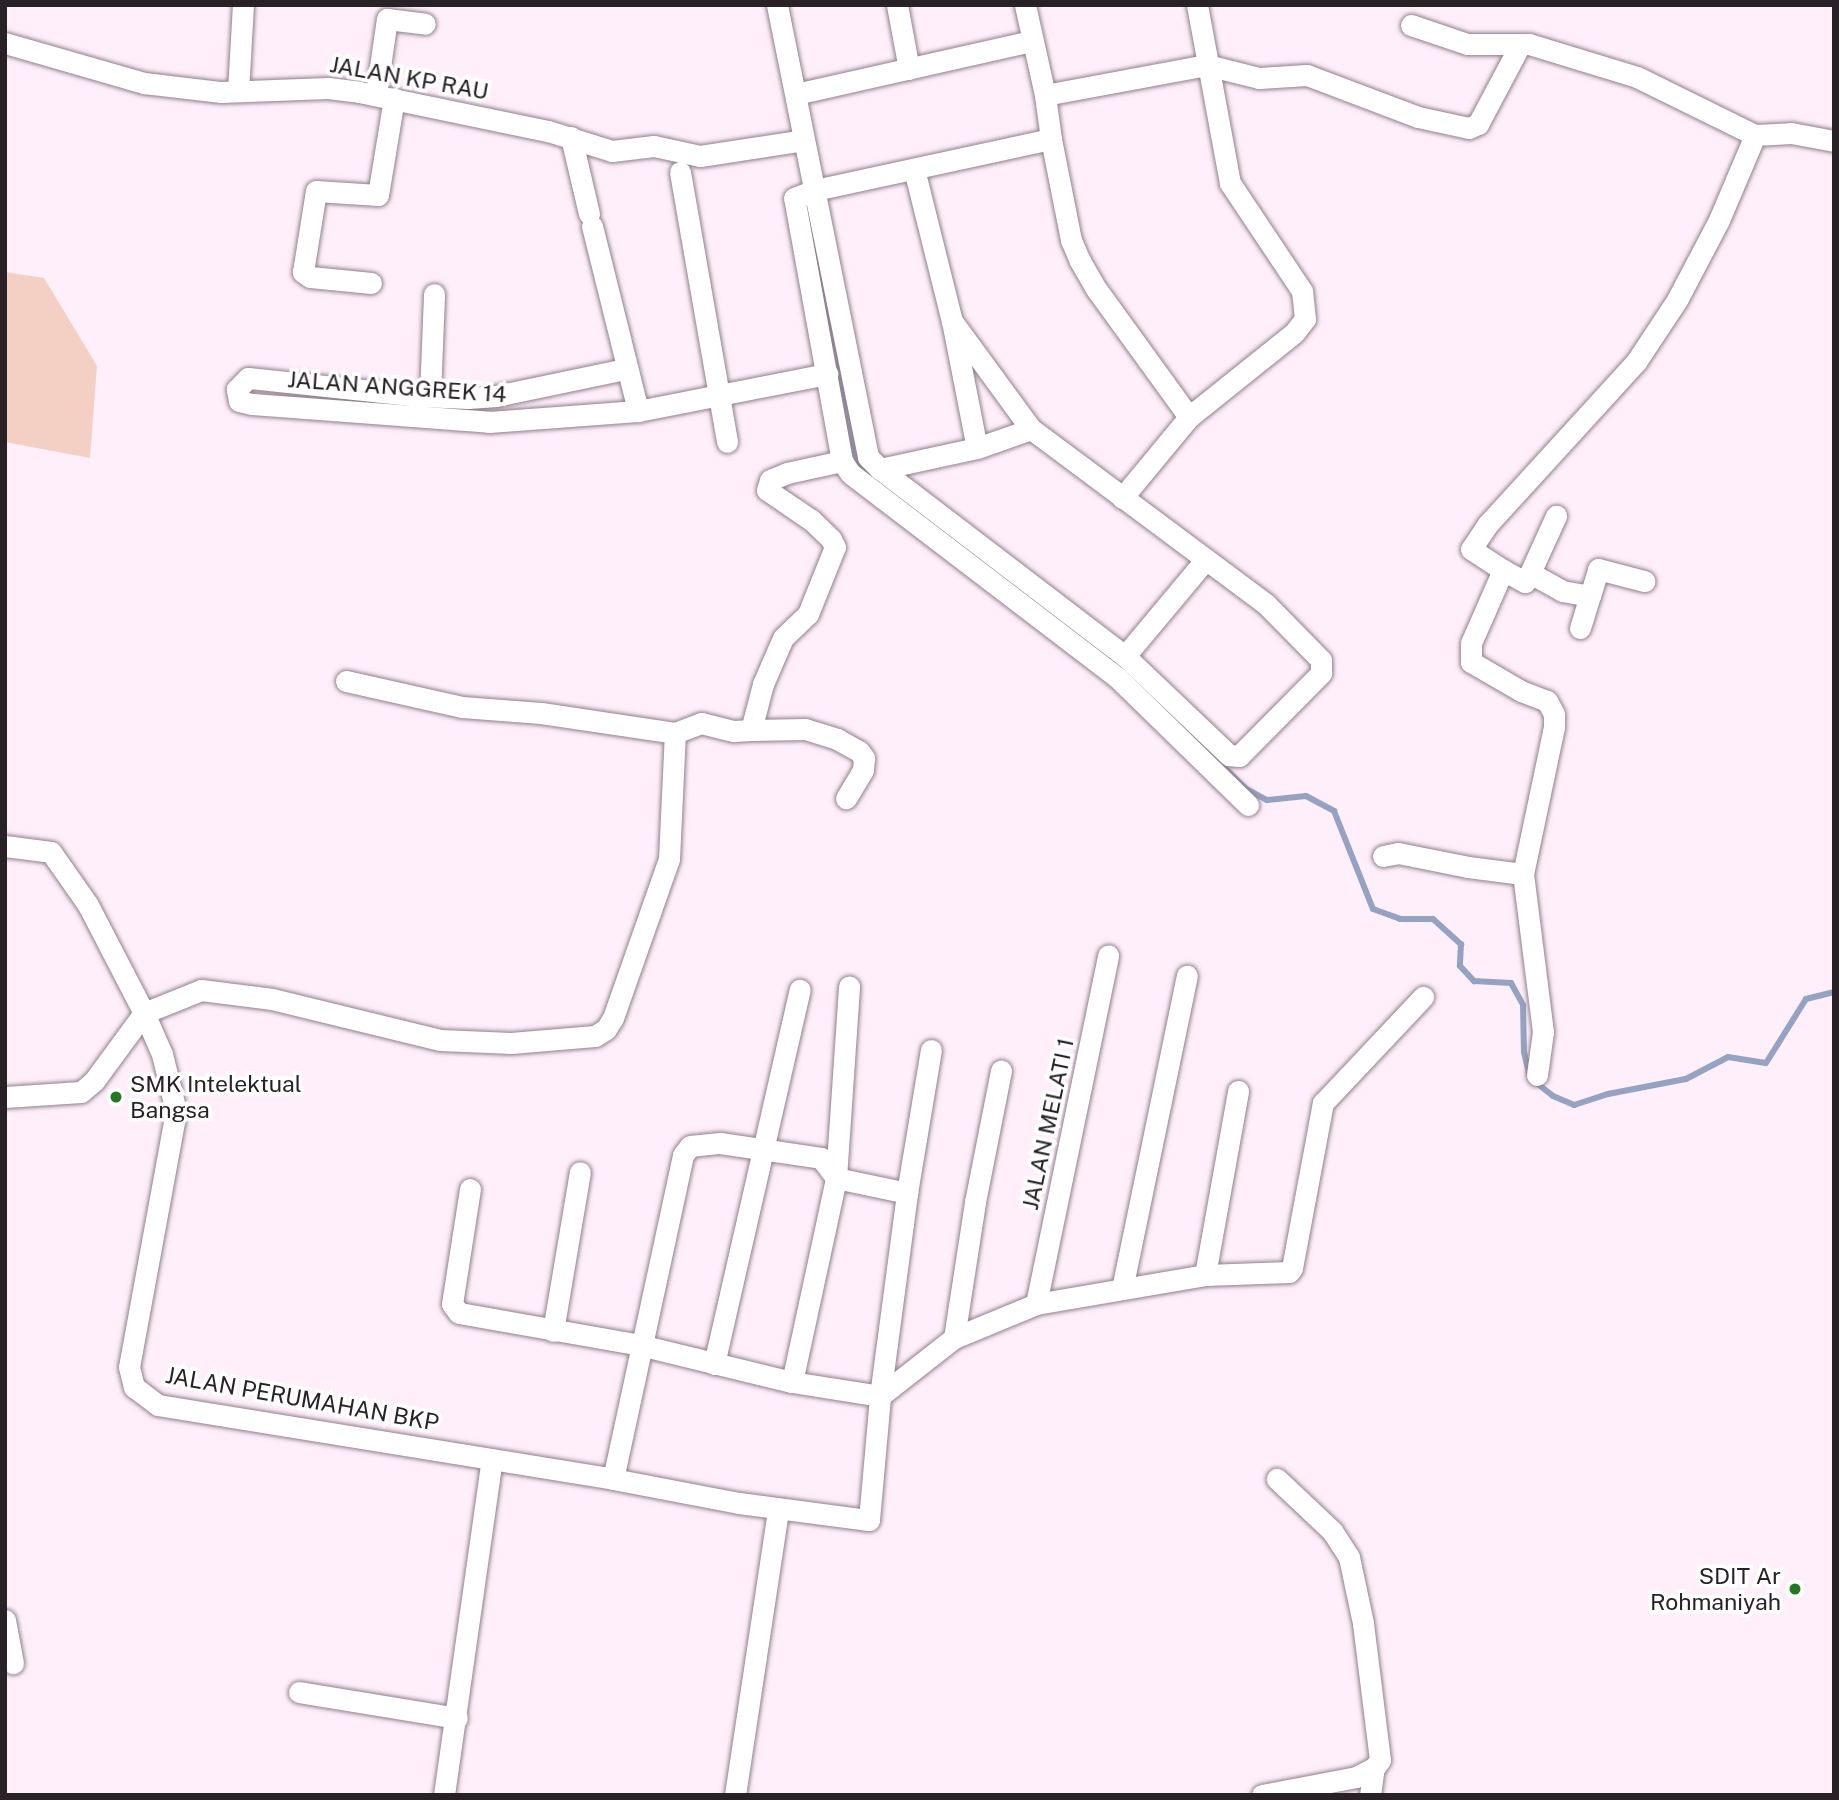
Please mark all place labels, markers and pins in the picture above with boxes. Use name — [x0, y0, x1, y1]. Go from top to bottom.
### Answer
place label: SMK Intelektual Bangsa — [130, 1070, 302, 1124]
marker: SMK Intelektual Bangsa — [108, 1089, 124, 1105]
place label: SDIT Ar Rohmaniyah — [1650, 1562, 1781, 1616]
marker: SDIT Ar Rohmaniyah — [1787, 1581, 1803, 1597]

